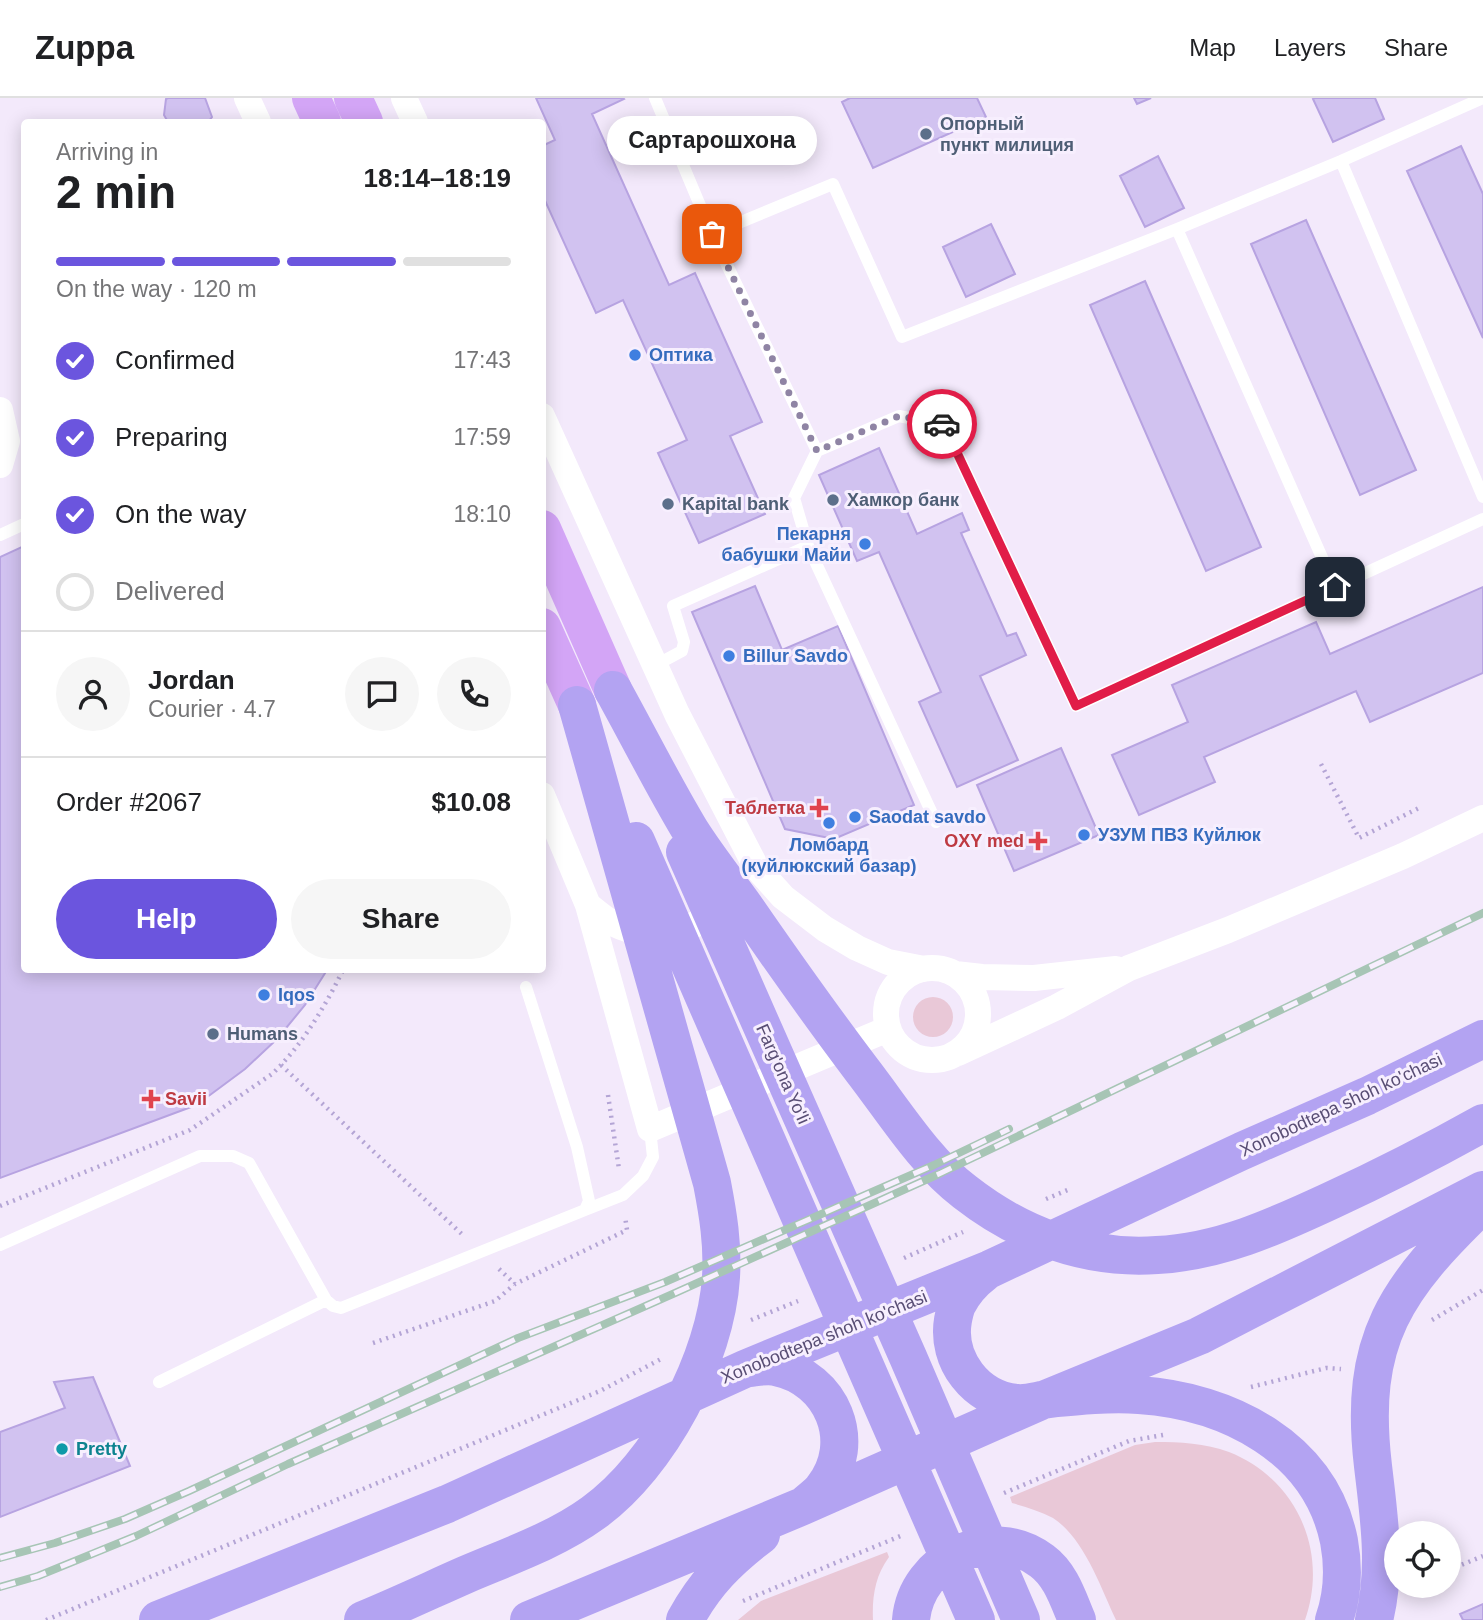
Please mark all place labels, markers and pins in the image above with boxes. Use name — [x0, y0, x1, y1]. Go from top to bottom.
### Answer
place label: Опорный пункт милиция — [940, 114, 1074, 155]
callout: Сартарошхона — [607, 115, 817, 164]
marker: Опорный пункт милиция — [918, 126, 934, 142]
pin — [682, 204, 742, 264]
place label: Оптика — [649, 345, 714, 365]
marker: Оптика — [627, 347, 643, 363]
place label: Хамкор банк — [847, 490, 960, 510]
marker: Хамкор банк — [825, 492, 841, 508]
place label: Kapital bank — [682, 494, 790, 514]
marker: Kapital bank — [660, 496, 676, 512]
place label: Пекарня бабушки Майи — [722, 524, 851, 565]
marker: Пекарня бабушки Майи — [857, 536, 873, 552]
pin — [1305, 557, 1365, 617]
place label: Billur Savdo — [743, 646, 848, 666]
marker: Billur Savdo — [721, 648, 737, 664]
place label: Таблетка — [725, 798, 806, 818]
marker: Таблетка — [811, 800, 827, 816]
place label: Saodat savdo — [869, 807, 986, 827]
marker: Saodat savdo — [847, 809, 863, 825]
marker: Ломбард (куйлюкский базар) — [821, 815, 837, 831]
place label: УЗУМ ПВЗ Куйлюк — [1098, 825, 1262, 845]
marker: УЗУМ ПВЗ Куйлюк — [1076, 827, 1092, 843]
place label: OXY med — [944, 831, 1024, 851]
marker: OXY med — [1030, 833, 1046, 849]
place label: Ломбард (куйлюкский базар) — [742, 835, 916, 876]
place label: Iqos — [278, 985, 315, 1005]
marker: Iqos — [256, 987, 272, 1003]
place label: Humans — [227, 1024, 298, 1044]
marker: Humans — [205, 1026, 221, 1042]
place label: Savii — [165, 1089, 207, 1109]
marker: Savii — [143, 1091, 159, 1107]
place label: Pretty — [76, 1439, 127, 1459]
marker: Pretty — [54, 1441, 70, 1457]

